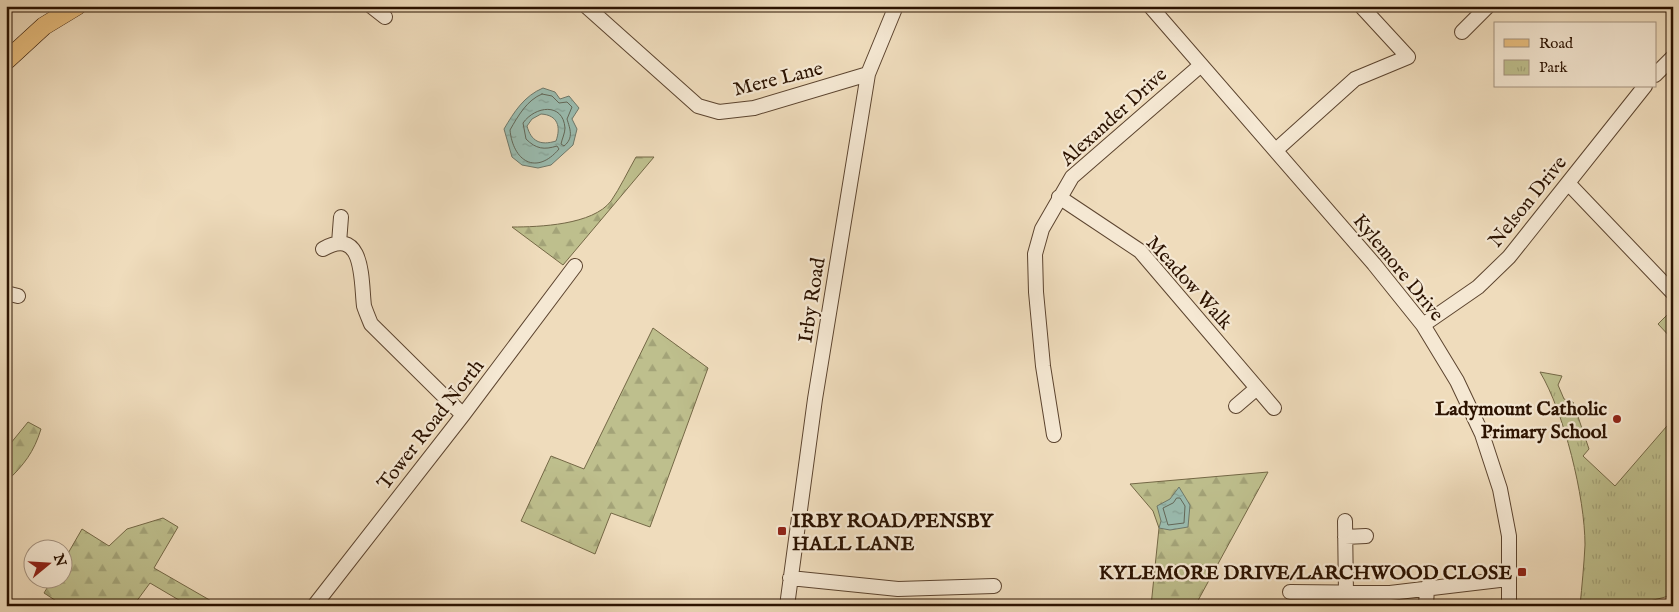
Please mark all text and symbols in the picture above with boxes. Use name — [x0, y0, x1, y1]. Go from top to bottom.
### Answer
legend — [1494, 22, 1656, 88]
text: Road — [1539, 34, 1574, 53]
street label: Mere Lane — [731, 56, 826, 103]
text: Park — [1539, 58, 1569, 77]
street label: Alexander Drive — [1055, 63, 1173, 172]
street label: Nelson Drive — [1484, 151, 1573, 253]
street label: Kylemore Drive — [1347, 209, 1449, 327]
street label: Meadow Walk — [1140, 231, 1238, 335]
street label: Irby Road — [793, 256, 832, 345]
street label: Tower Road North — [372, 354, 490, 495]
place label: Ladymount Catholic Primary School — [1435, 397, 1608, 445]
marker: Ladymount Catholic Primary School — [1611, 413, 1623, 425]
place label: IRBY ROAD/PENSBY HALL LANE — [792, 509, 994, 557]
marker: IRBY ROAD/PENSBY HALL LANE — [776, 525, 788, 537]
north arrow — [22, 540, 72, 590]
text: N — [49, 551, 70, 569]
place label: KYLEMORE DRIVE/LARCHWOOD CLOSE — [1099, 561, 1512, 586]
marker: KYLEMORE DRIVE/LARCHWOOD CLOSE — [1516, 566, 1528, 578]

